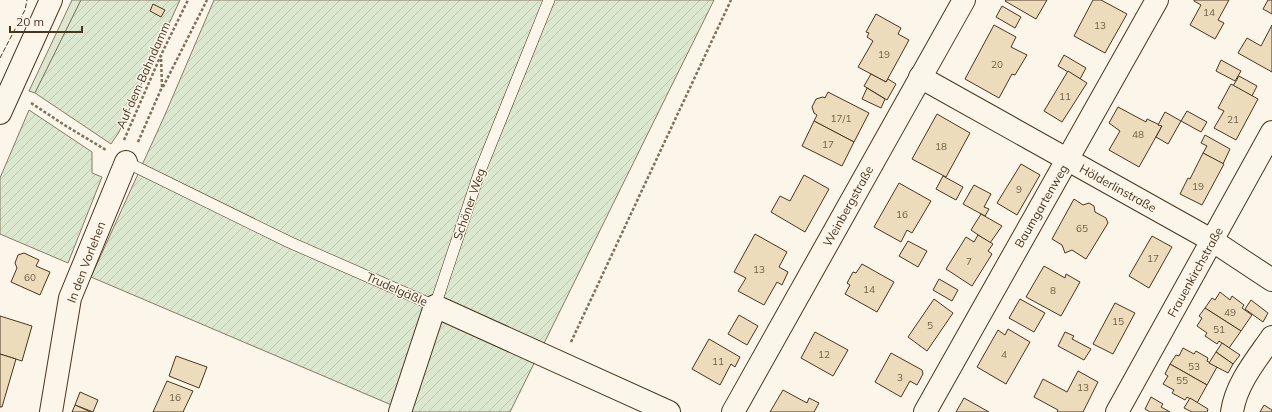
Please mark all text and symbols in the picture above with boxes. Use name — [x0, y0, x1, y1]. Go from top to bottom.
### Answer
house number: 14 — [1203, 6, 1215, 19]
scale bar — [10, 8, 82, 34]
text: 20 m — [16, 14, 44, 29]
street label: Auf dem Bahndamm — [113, 19, 173, 131]
house number: 13 — [1094, 19, 1106, 32]
house number: 19 — [878, 48, 890, 61]
house number: 20 — [991, 58, 1003, 71]
house number: 11 — [1059, 90, 1071, 103]
house number: 17/1 — [831, 112, 851, 125]
house number: 21 — [1227, 113, 1239, 126]
house number: 48 — [1132, 128, 1144, 141]
house number: 17 — [822, 138, 834, 151]
house number: 18 — [935, 140, 947, 153]
street label: Hölderlinstraße — [1077, 161, 1159, 215]
street label: Baumgartenweg — [1011, 162, 1071, 250]
street label: Weinbergstraße — [820, 163, 876, 249]
street label: Schöner Weg — [450, 166, 488, 242]
house number: 19 — [1192, 180, 1204, 193]
house number: 9 — [1016, 183, 1022, 196]
house number: 16 — [896, 208, 908, 221]
street label: In den Vorlehen — [64, 219, 108, 305]
house number: 65 — [1076, 222, 1088, 235]
street label: Frauenkirchstraße — [1164, 224, 1226, 320]
house number: 17 — [1147, 252, 1159, 265]
house number: 7 — [966, 255, 972, 268]
house number: 13 — [753, 263, 765, 276]
street label: Trudelgäßle — [364, 269, 430, 309]
house number: 60 — [24, 271, 36, 284]
house number: 14 — [863, 283, 875, 296]
house number: 8 — [1050, 284, 1056, 297]
house number: 49 — [1224, 306, 1236, 319]
house number: 15 — [1112, 315, 1124, 328]
house number: 5 — [927, 319, 933, 332]
house number: 51 — [1213, 323, 1225, 336]
house number: 12 — [818, 348, 830, 361]
house number: 4 — [1001, 348, 1007, 361]
house number: 11 — [712, 355, 724, 368]
house number: 53 — [1188, 360, 1200, 373]
house number: 3 — [897, 371, 903, 384]
house number: 55 — [1176, 374, 1188, 387]
house number: 13 — [1077, 381, 1089, 394]
house number: 16 — [169, 391, 181, 404]

